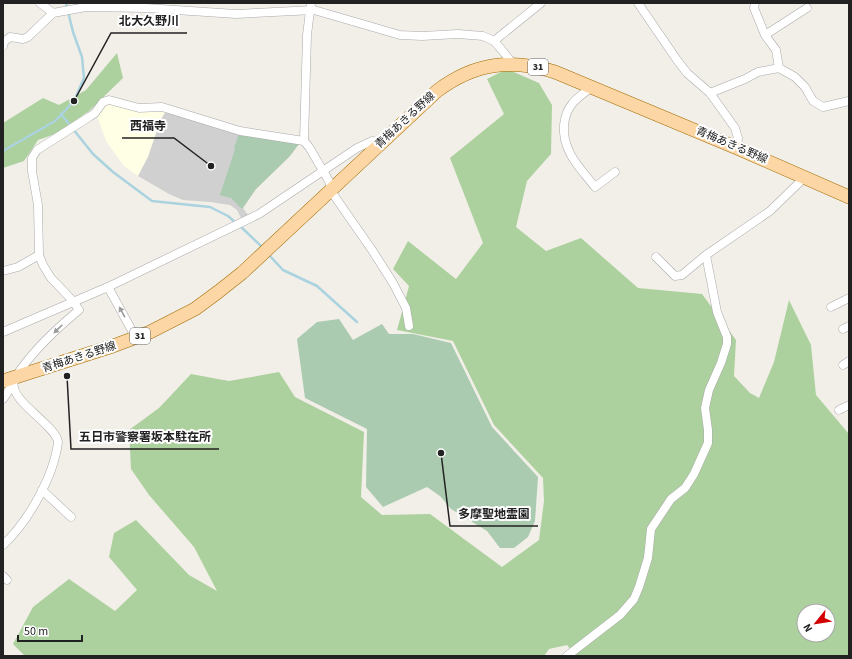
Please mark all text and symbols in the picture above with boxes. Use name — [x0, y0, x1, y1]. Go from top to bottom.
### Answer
callout: 北大久野川 — [111, 9, 187, 33]
text: 北大久野川 — [119, 13, 179, 30]
road number: 31 — [528, 59, 548, 75]
street label: 青梅あきる野線 — [372, 88, 438, 152]
callout: 西福寺 — [122, 114, 174, 138]
text: 西福寺 — [130, 118, 166, 135]
street label: 青梅あきる野線 — [694, 123, 770, 167]
one-way arrow — [119, 306, 126, 318]
one-way arrow — [53, 324, 63, 334]
road number: 31 — [130, 328, 150, 344]
street label: 青梅あきる野線 — [40, 338, 118, 376]
callout: 五日市警察署坂本駐在所 — [71, 425, 219, 449]
text: 五日市警察署坂本駐在所 — [79, 429, 211, 446]
callout: 多摩聖地霊園 — [450, 502, 538, 526]
text: 多摩聖地霊園 — [458, 506, 530, 523]
north arrow — [796, 603, 836, 643]
scale bar — [18, 617, 82, 643]
text: N — [799, 621, 816, 635]
text: 50 m — [24, 623, 48, 640]

